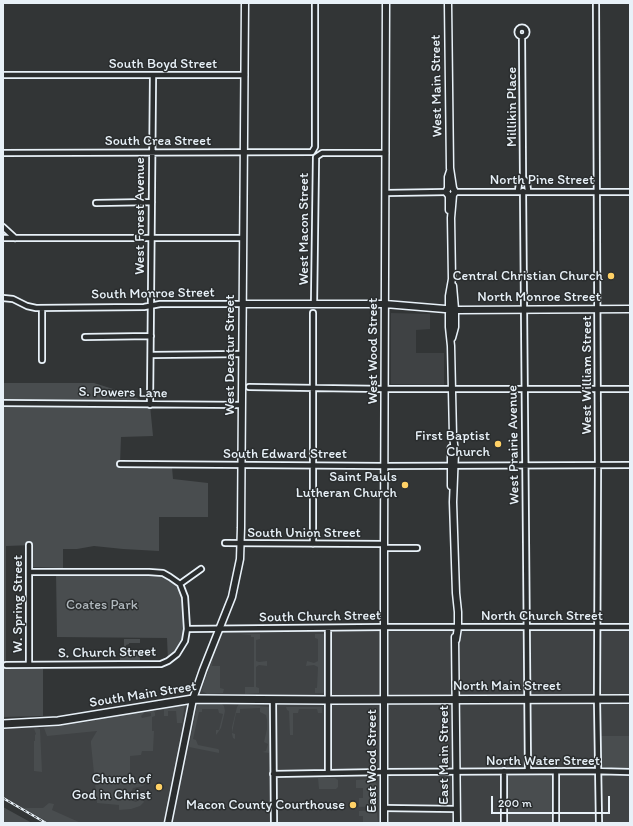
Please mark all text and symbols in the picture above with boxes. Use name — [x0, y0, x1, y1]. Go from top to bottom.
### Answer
street label: West Main Street — [428, 34, 446, 138]
street label: South Boyd Street — [109, 56, 217, 72]
street label: Millikin Place — [504, 67, 520, 147]
street label: South Crea Street — [105, 133, 211, 149]
street label: West Forest Avenue — [132, 157, 148, 275]
street label: North Pine Street — [490, 172, 594, 188]
street label: West Macon Street — [296, 173, 312, 285]
place label: Central Christian Church — [453, 268, 603, 284]
marker: Central Christian Church — [606, 271, 616, 281]
street label: South Monroe Street — [91, 285, 215, 303]
street label: North Monroe Street — [477, 289, 601, 305]
street label: West Decatur Street — [222, 295, 238, 415]
street label: West Wood Street — [365, 298, 381, 404]
street label: West William Street — [579, 315, 595, 435]
street label: S. Powers Lane — [78, 384, 168, 402]
street label: West Prairie Avenue — [505, 385, 523, 505]
place label: First Baptist Church — [415, 428, 490, 460]
marker: First Baptist Church — [493, 439, 503, 449]
street label: South Edward Street — [223, 446, 347, 462]
place label: Saint Pauls Lutheran Church — [296, 469, 397, 502]
marker: Saint Pauls Lutheran Church — [400, 480, 410, 490]
street label: South Union Street — [247, 525, 361, 541]
street label: W. Spring Street — [10, 555, 26, 653]
park label: Coates Park — [66, 597, 138, 613]
street label: South Church Street — [259, 608, 381, 626]
street label: North Church Street — [481, 608, 603, 624]
street label: S. Church Street — [58, 644, 156, 662]
street label: South Main Street — [88, 678, 198, 712]
street label: North Main Street — [453, 678, 561, 694]
street label: East Main Street — [436, 705, 452, 805]
street label: East Wood Street — [364, 709, 380, 813]
street label: North Water Street — [486, 753, 600, 769]
place label: Church of God in Christ — [72, 771, 151, 804]
marker: Church of God in Christ — [154, 782, 164, 792]
scale bar — [493, 788, 612, 814]
text: 200 m — [498, 796, 532, 810]
place label: Macon County Courthouse — [186, 797, 345, 813]
marker: Macon County Courthouse — [348, 800, 358, 810]

